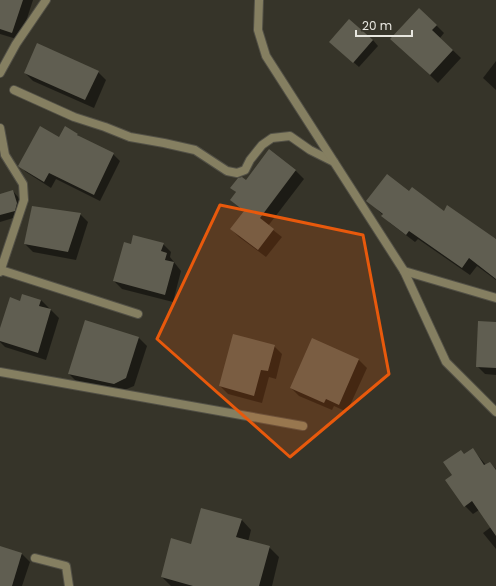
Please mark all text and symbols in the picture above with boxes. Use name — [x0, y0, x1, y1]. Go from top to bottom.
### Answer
scale bar — [356, 12, 412, 38]
text: 20 m — [362, 17, 392, 34]

